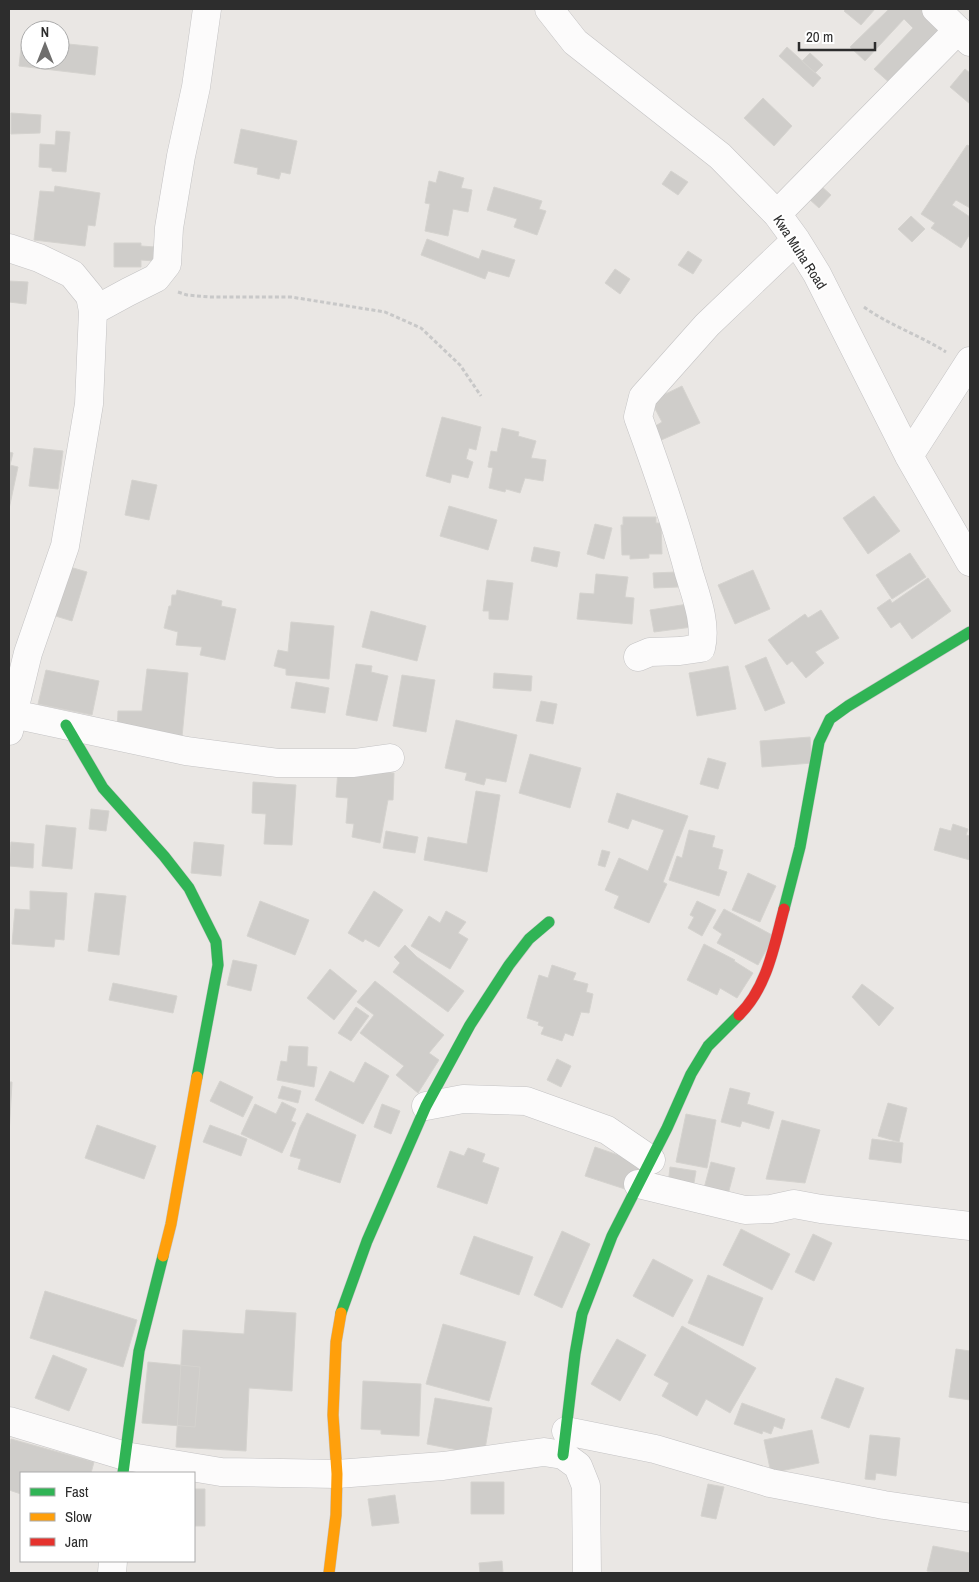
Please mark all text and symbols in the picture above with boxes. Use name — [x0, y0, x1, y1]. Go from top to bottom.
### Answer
north arrow — [20, 20, 70, 70]
scale bar — [799, 20, 875, 52]
text: N — [41, 23, 49, 41]
text: 20 m — [806, 26, 833, 47]
street label: Kwa Muha Road — [769, 212, 831, 292]
legend — [20, 1472, 195, 1562]
text: Fast — [65, 1481, 89, 1502]
text: Slow — [65, 1506, 92, 1527]
text: Jam — [65, 1531, 88, 1552]

